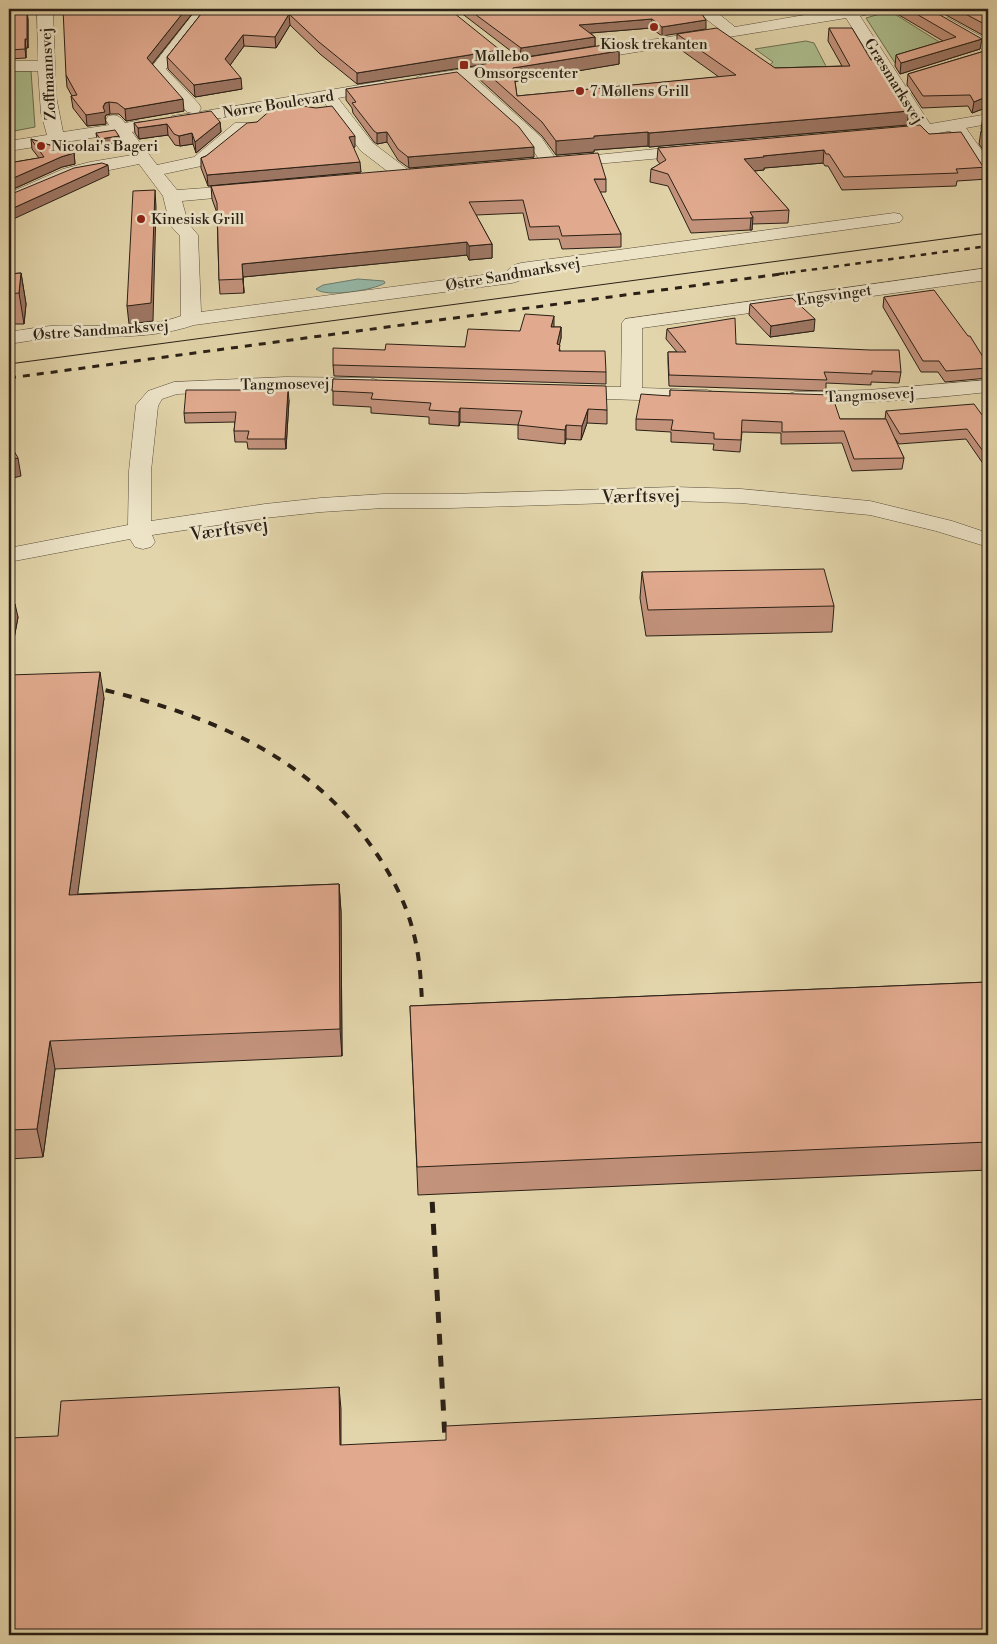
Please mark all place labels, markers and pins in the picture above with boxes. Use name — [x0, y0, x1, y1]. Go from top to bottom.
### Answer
marker: Kiosk trekanten — [648, 21, 660, 33]
place label: Kiosk trekanten — [600, 35, 708, 54]
place label: Møllebo Omsorgscenter — [474, 47, 578, 83]
marker: Møllebo Omsorgscenter — [458, 59, 470, 71]
place label: 7 Møllens Grill — [590, 82, 690, 101]
marker: 7 Møllens Grill — [574, 85, 586, 97]
place label: Nicolai's Bageri — [51, 137, 158, 156]
marker: Nicolai's Bageri — [35, 140, 47, 152]
place label: Kinesisk Grill — [151, 210, 245, 229]
marker: Kinesisk Grill — [135, 213, 147, 225]

